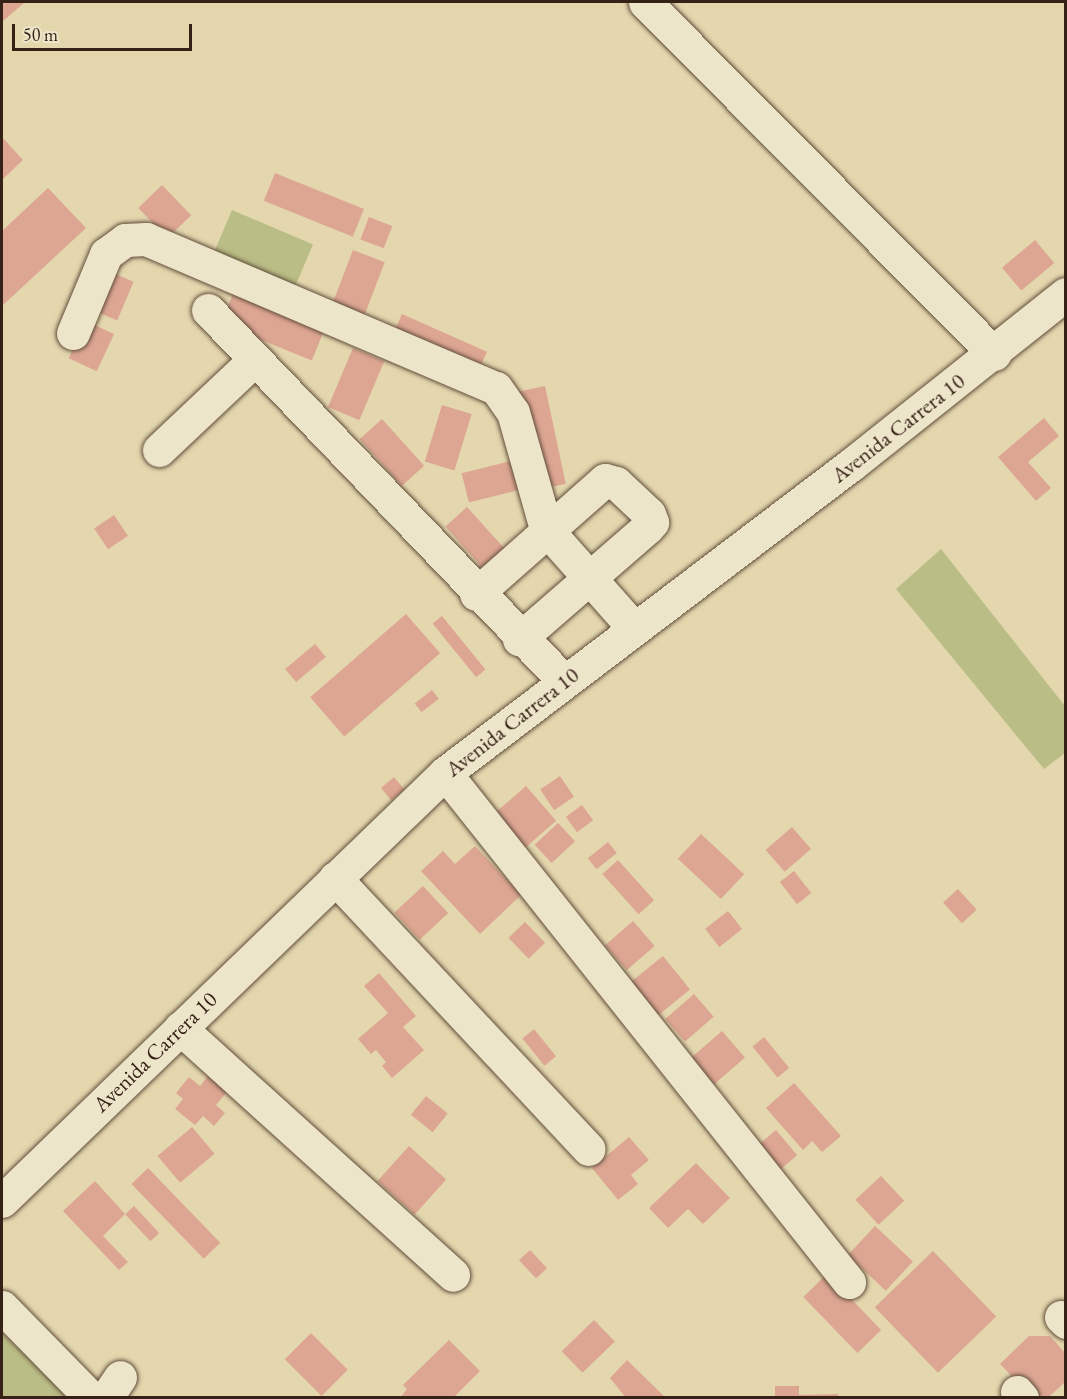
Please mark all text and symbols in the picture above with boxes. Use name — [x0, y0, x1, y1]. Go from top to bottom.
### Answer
scale bar — [15, 12, 195, 50]
text: 50 m — [23, 23, 58, 46]
street label: Avenida Carrera 10 — [826, 368, 970, 488]
street label: Avenida Carrera 10 — [440, 662, 584, 782]
street label: Avenida Carrera 10 — [88, 986, 222, 1118]

